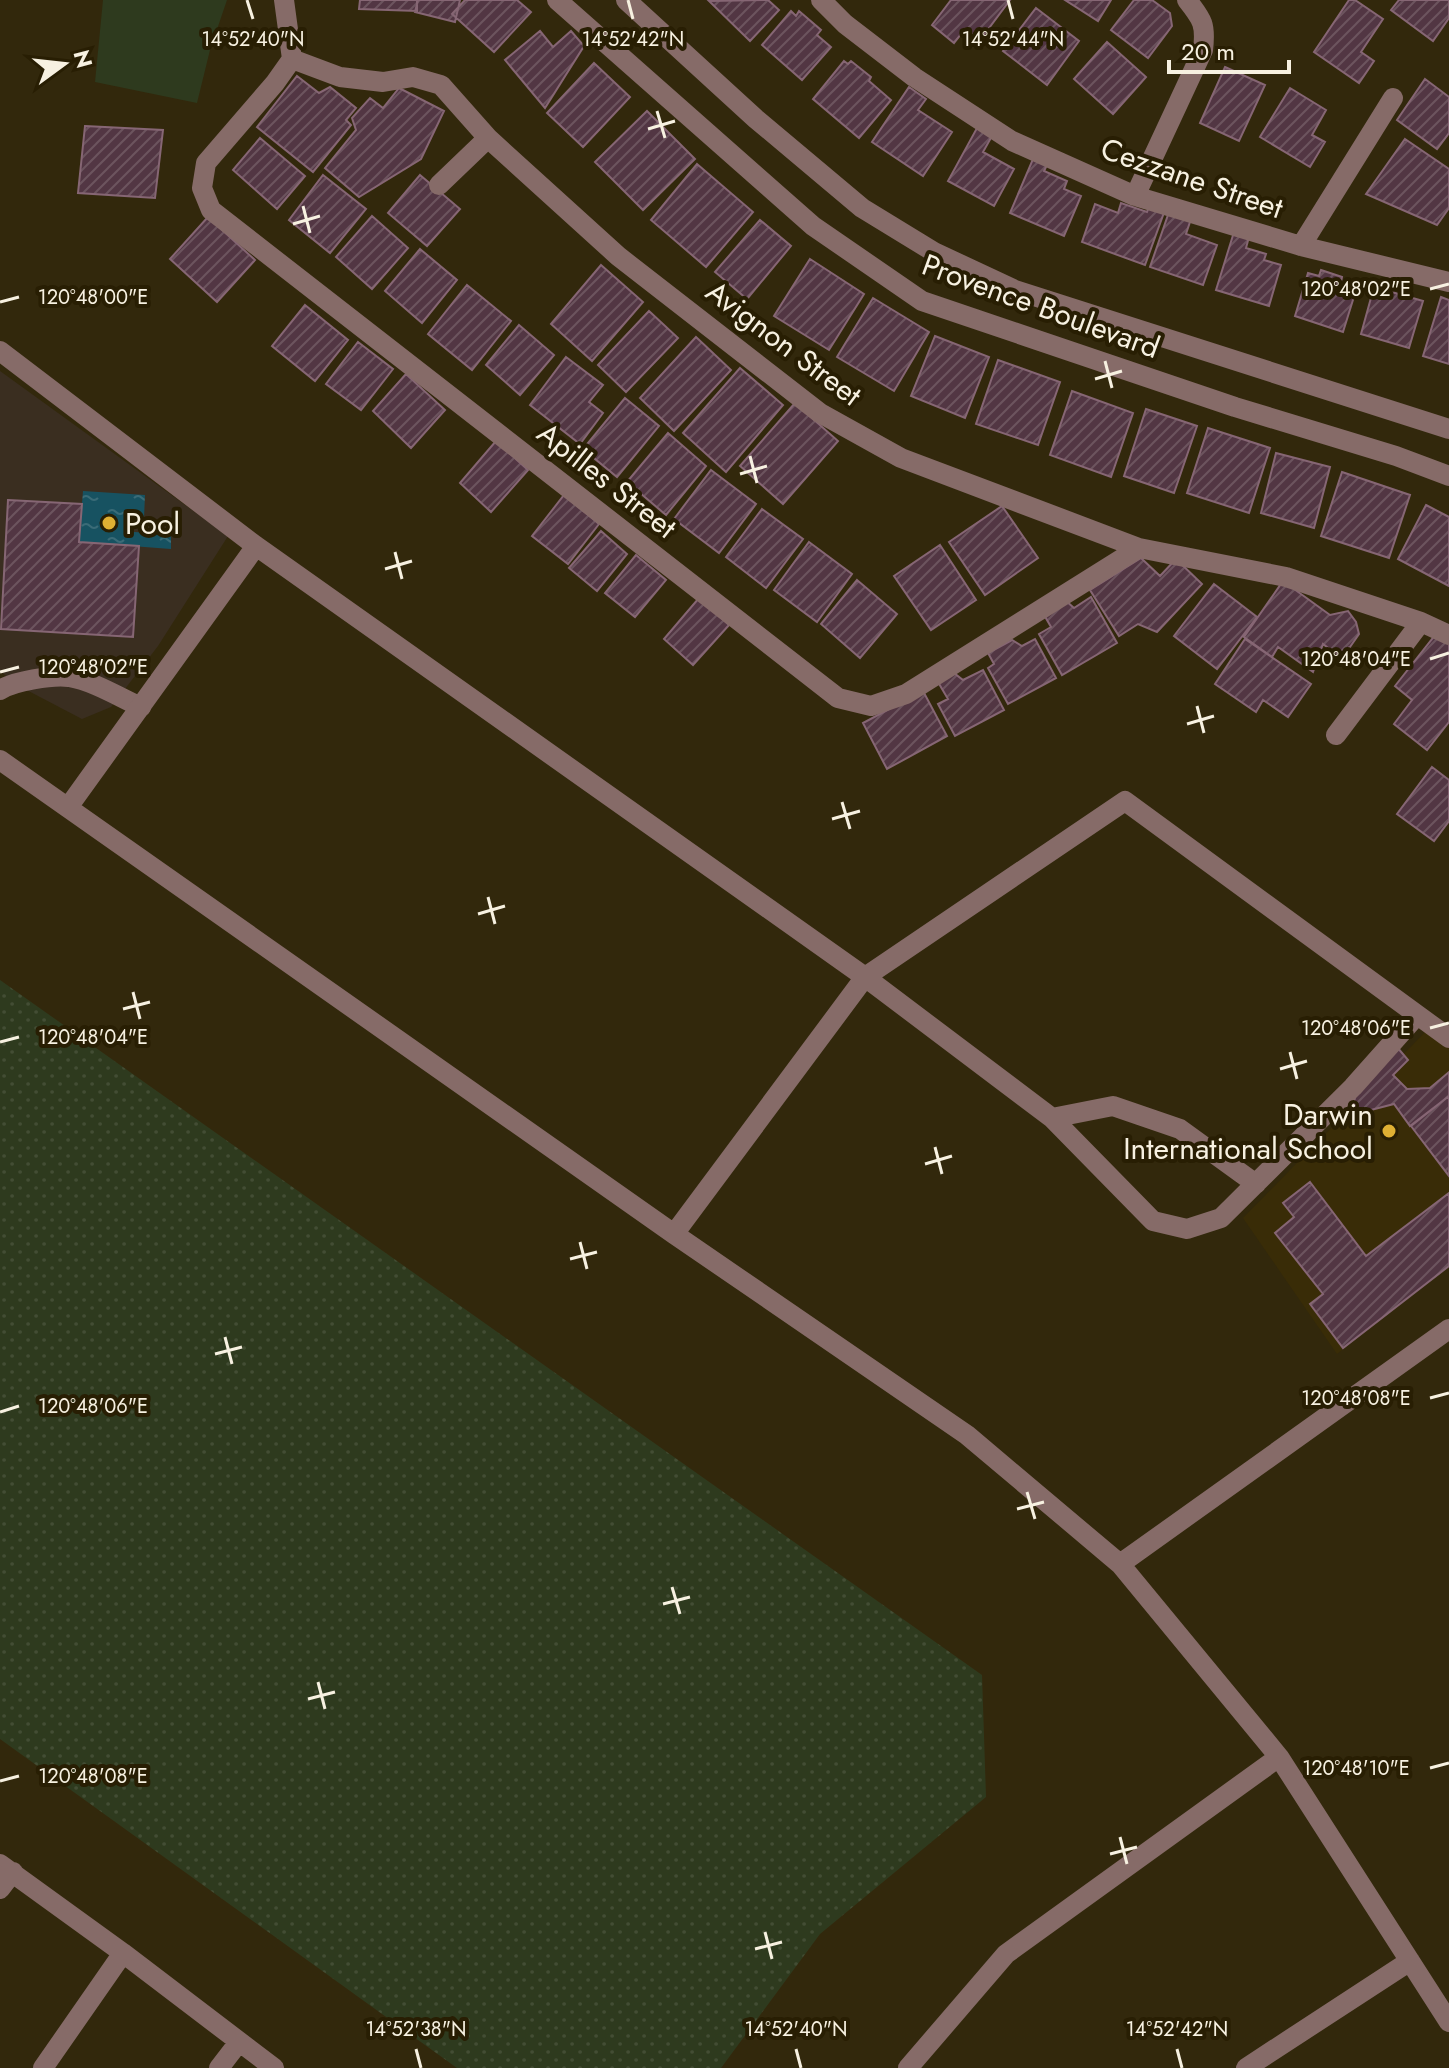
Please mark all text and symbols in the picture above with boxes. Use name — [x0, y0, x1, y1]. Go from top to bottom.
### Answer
north arrow — [24, 24, 104, 104]
scale bar — [1169, 24, 1289, 74]
text: 14°52'40"N — [201, 25, 305, 54]
text: 14°52'42"N — [582, 25, 684, 54]
text: 14°52'44"N — [962, 25, 1064, 54]
text: 20 m — [1181, 34, 1235, 69]
text: N — [66, 46, 101, 71]
street label: Cezzane Street — [1095, 127, 1290, 230]
street label: Provence Boulevard — [916, 243, 1166, 369]
street label: Avignon Street — [697, 270, 871, 416]
text: 120°48'02"E — [1301, 275, 1411, 304]
text: 120°48'00"E — [38, 283, 148, 312]
street label: Apilles Street — [528, 412, 687, 549]
place label: Pool — [125, 502, 180, 545]
marker: Pool — [100, 514, 118, 532]
text: 120°48'04"E — [1301, 645, 1411, 674]
text: 120°48'02"E — [38, 653, 148, 682]
text: 120°48'06"E — [1301, 1014, 1411, 1043]
text: 120°48'04"E — [38, 1023, 148, 1052]
place label: Darwin International School — [1123, 1093, 1373, 1170]
marker: Darwin International School — [1380, 1122, 1398, 1140]
text: 120°48'08"E — [1301, 1384, 1411, 1413]
text: 120°48'06"E — [38, 1392, 148, 1421]
text: 120°48'10"E — [1302, 1754, 1410, 1783]
text: 120°48'08"E — [38, 1762, 148, 1791]
text: 14°52'38"N — [365, 2015, 467, 2044]
text: 14°52'40"N — [744, 2015, 848, 2044]
text: 14°52'42"N — [1126, 2015, 1228, 2044]

